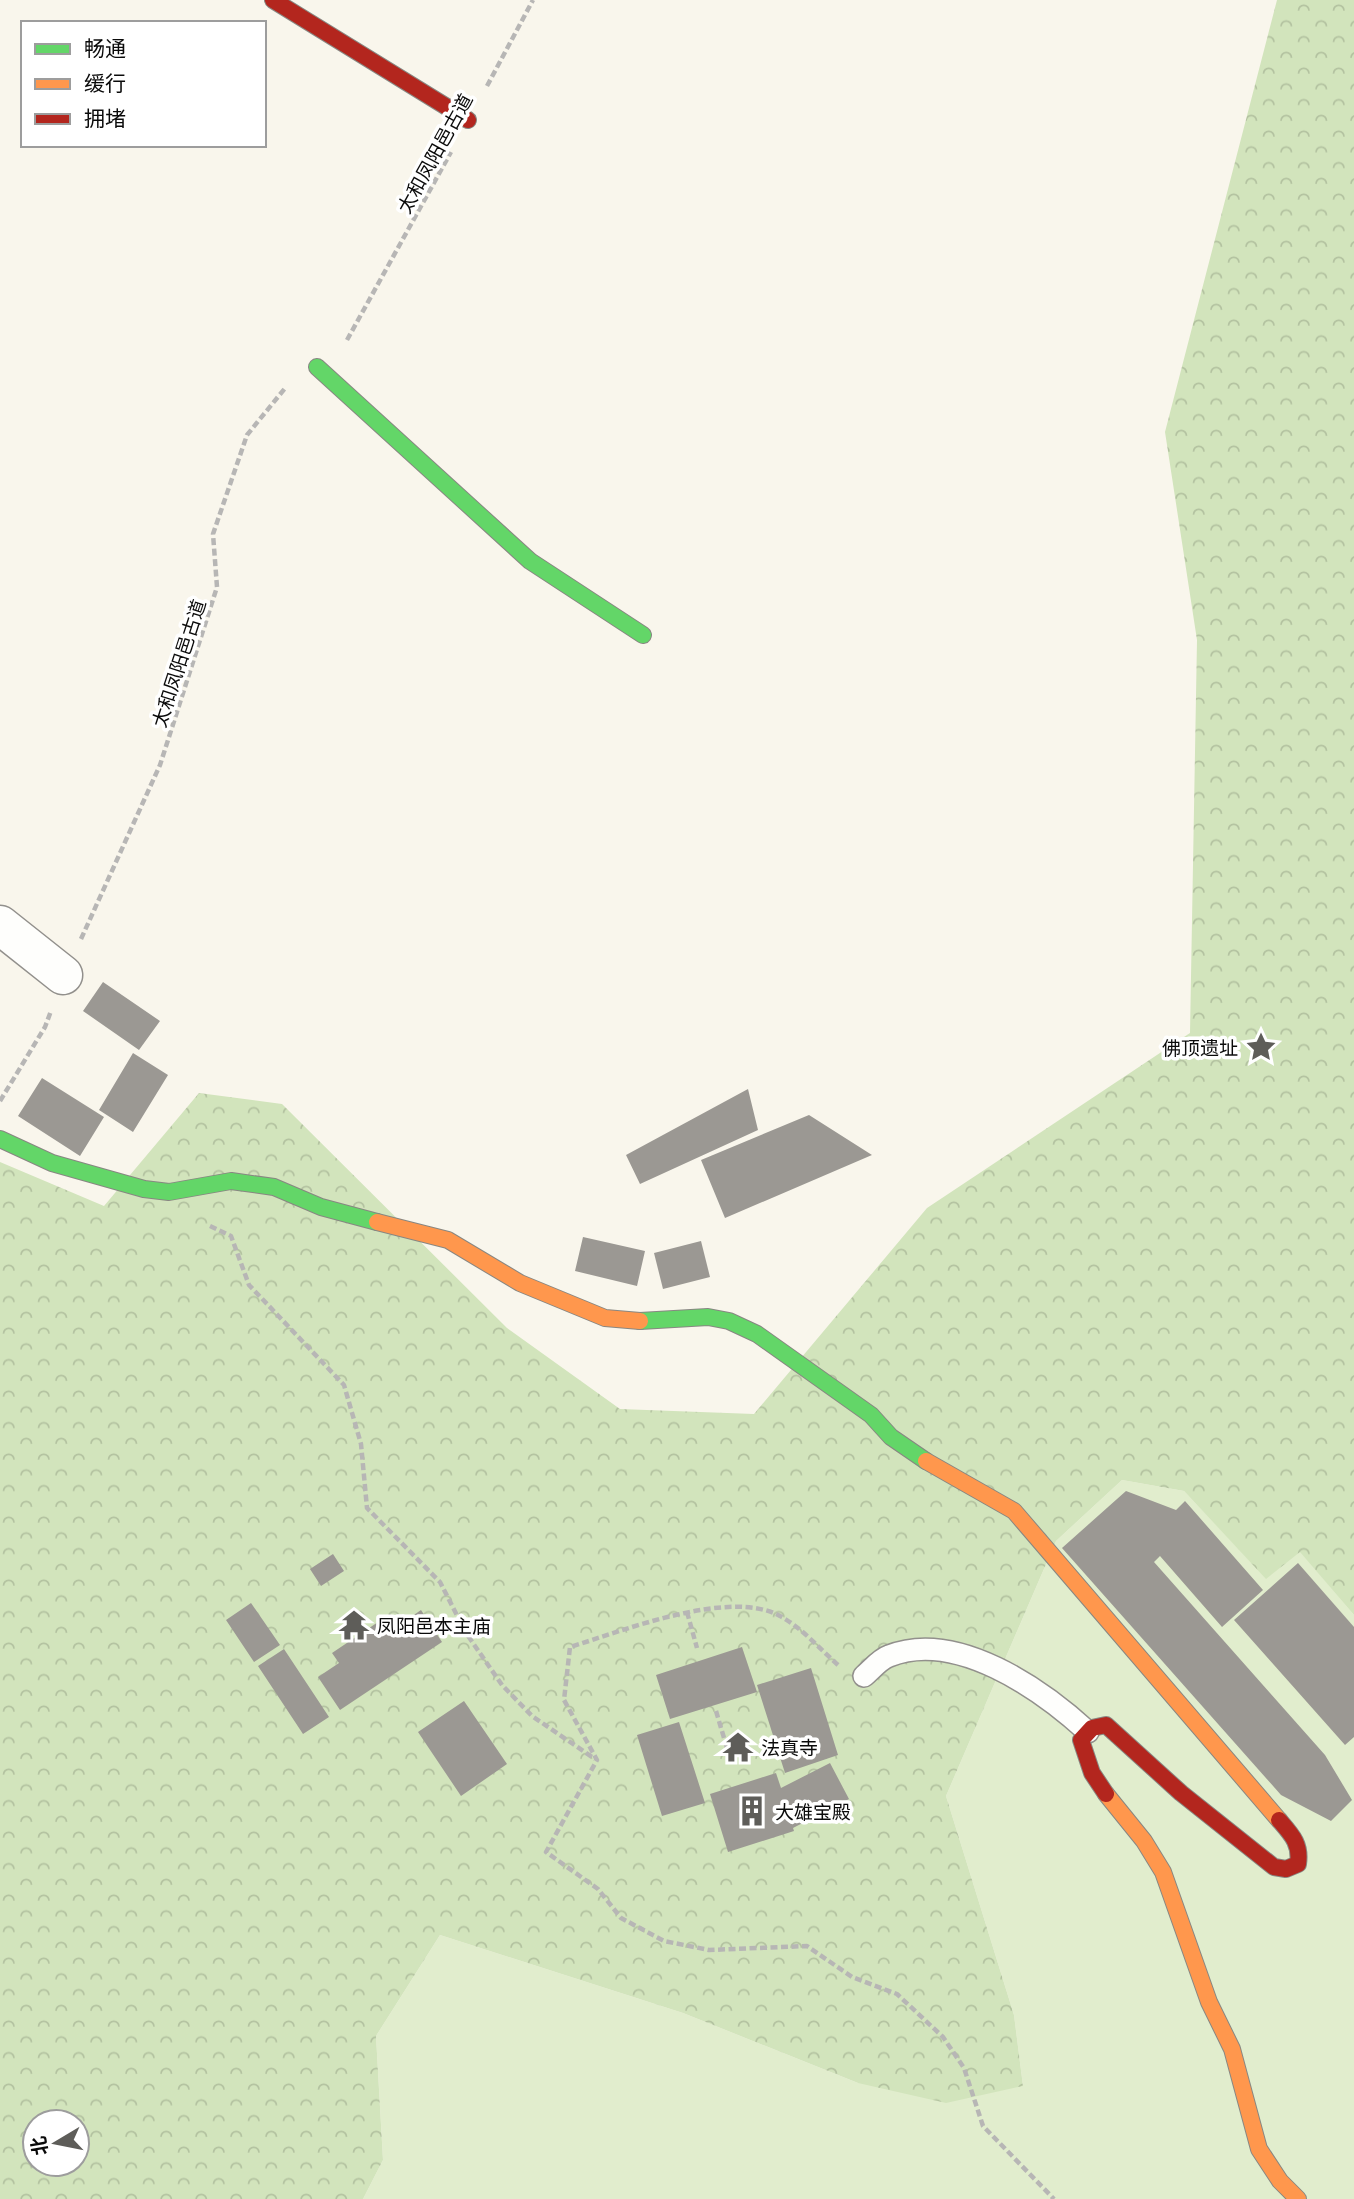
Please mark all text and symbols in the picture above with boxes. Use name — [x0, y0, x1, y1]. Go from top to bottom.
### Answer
legend — [21, 21, 266, 147]
text: 畅通 — [84, 31, 126, 62]
text: 缓行 — [84, 66, 126, 97]
street label: 太和凤阳邑古道 — [390, 88, 478, 218]
text: 拥堵 — [84, 101, 126, 132]
street label: 太和凤阳邑古道 — [144, 595, 212, 731]
place icon: 佛顶遗址 — [1244, 1030, 1278, 1064]
place label: 佛顶遗址 — [1162, 1033, 1238, 1061]
temple icon: 凤阳邑本主庙 — [337, 1608, 371, 1642]
place label: 凤阳邑本主庙 — [377, 1611, 491, 1639]
temple icon: 法真寺 — [721, 1730, 755, 1764]
place label: 法真寺 — [761, 1733, 818, 1761]
building icon: 大雄宝殿 — [735, 1794, 769, 1828]
place label: 大雄宝殿 — [775, 1797, 851, 1825]
north arrow — [21, 2108, 91, 2178]
text: 北 — [23, 2134, 54, 2158]

